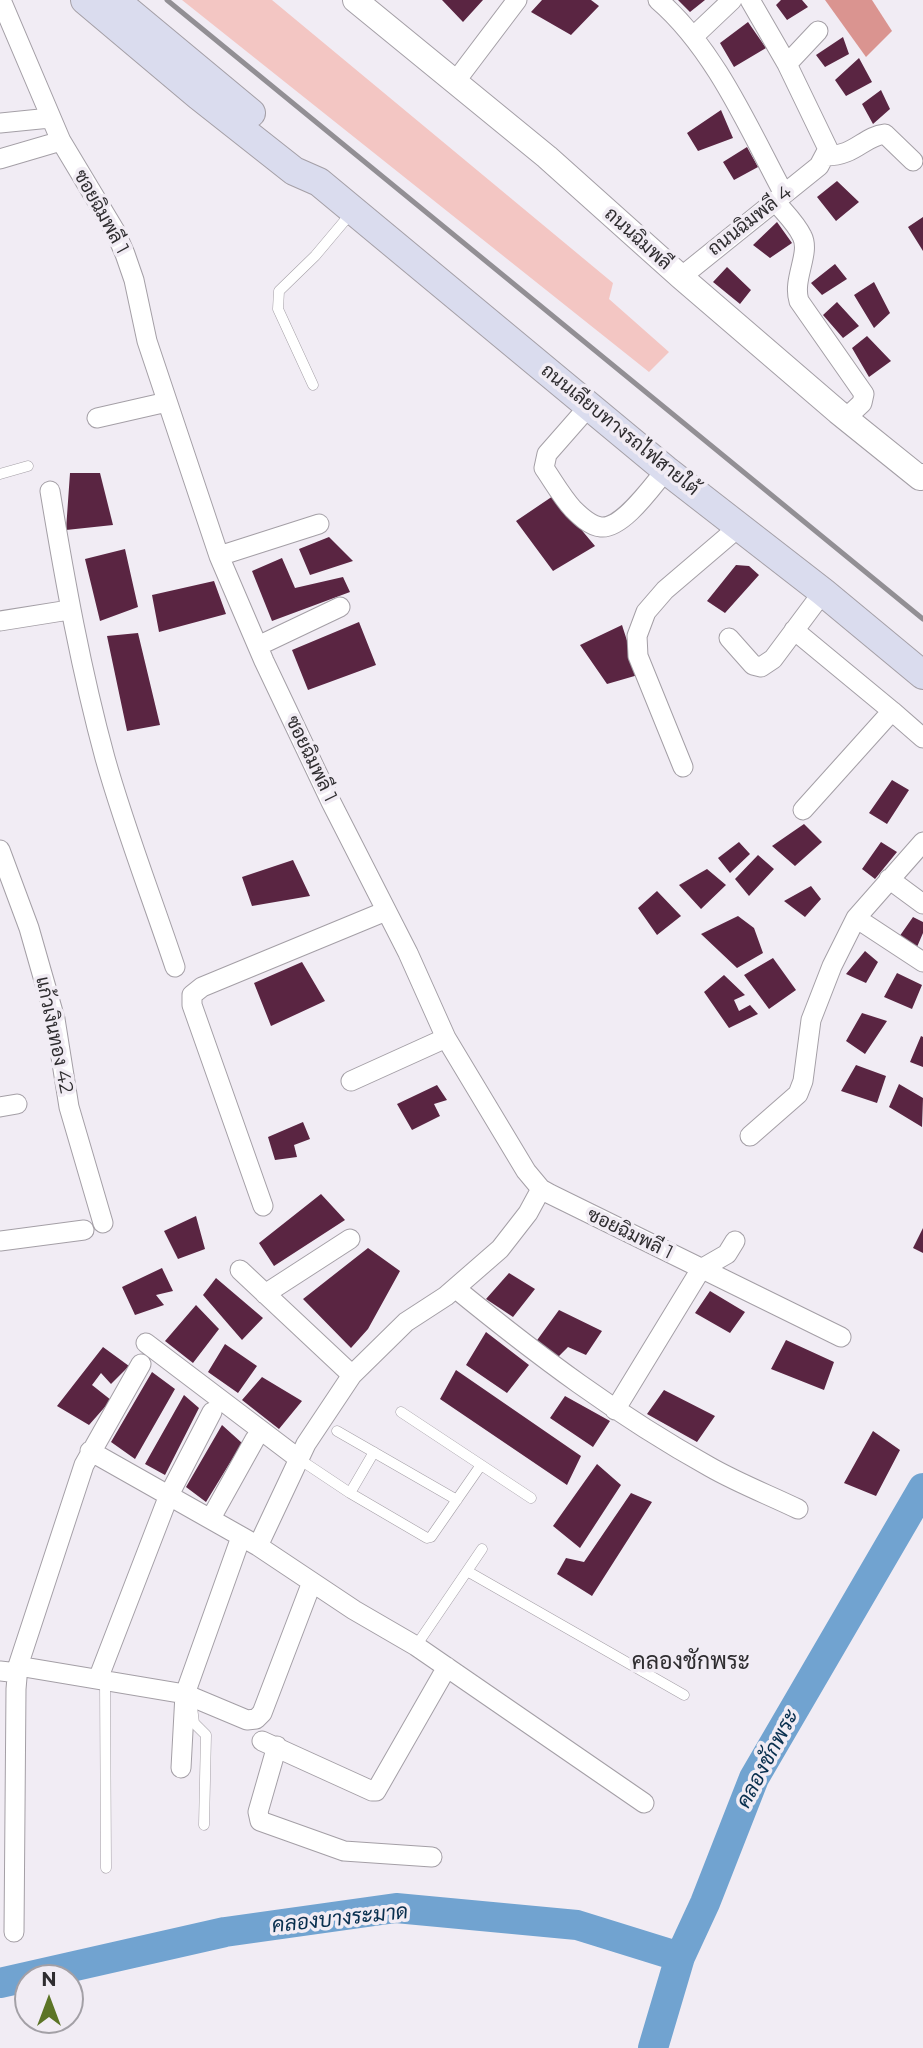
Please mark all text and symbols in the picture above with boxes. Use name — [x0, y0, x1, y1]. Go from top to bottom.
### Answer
street label: ซอยฉิมพลี 1 — [69, 166, 133, 258]
street label: ถนนฉิมพลี 4 — [704, 181, 796, 261]
street label: ถนนฉิมพลี — [600, 203, 676, 275]
street label: ถนนเลียบทางรถไฟสายใต้ — [536, 359, 704, 501]
street label: ซอยฉิมพลี 1 — [280, 712, 342, 806]
street label: แก้วเงินทอง 42 — [30, 975, 78, 1095]
street label: ซอยฉิมพลี 1 — [583, 1203, 677, 1265]
district label: คลองชักพระ — [632, 1648, 750, 1676]
water label: คลองชักพระ — [732, 1705, 804, 1813]
water label: คลองบางระมาด — [271, 1899, 409, 1939]
north arrow — [14, 1964, 84, 2034]
text: N — [41, 1968, 57, 1991]

